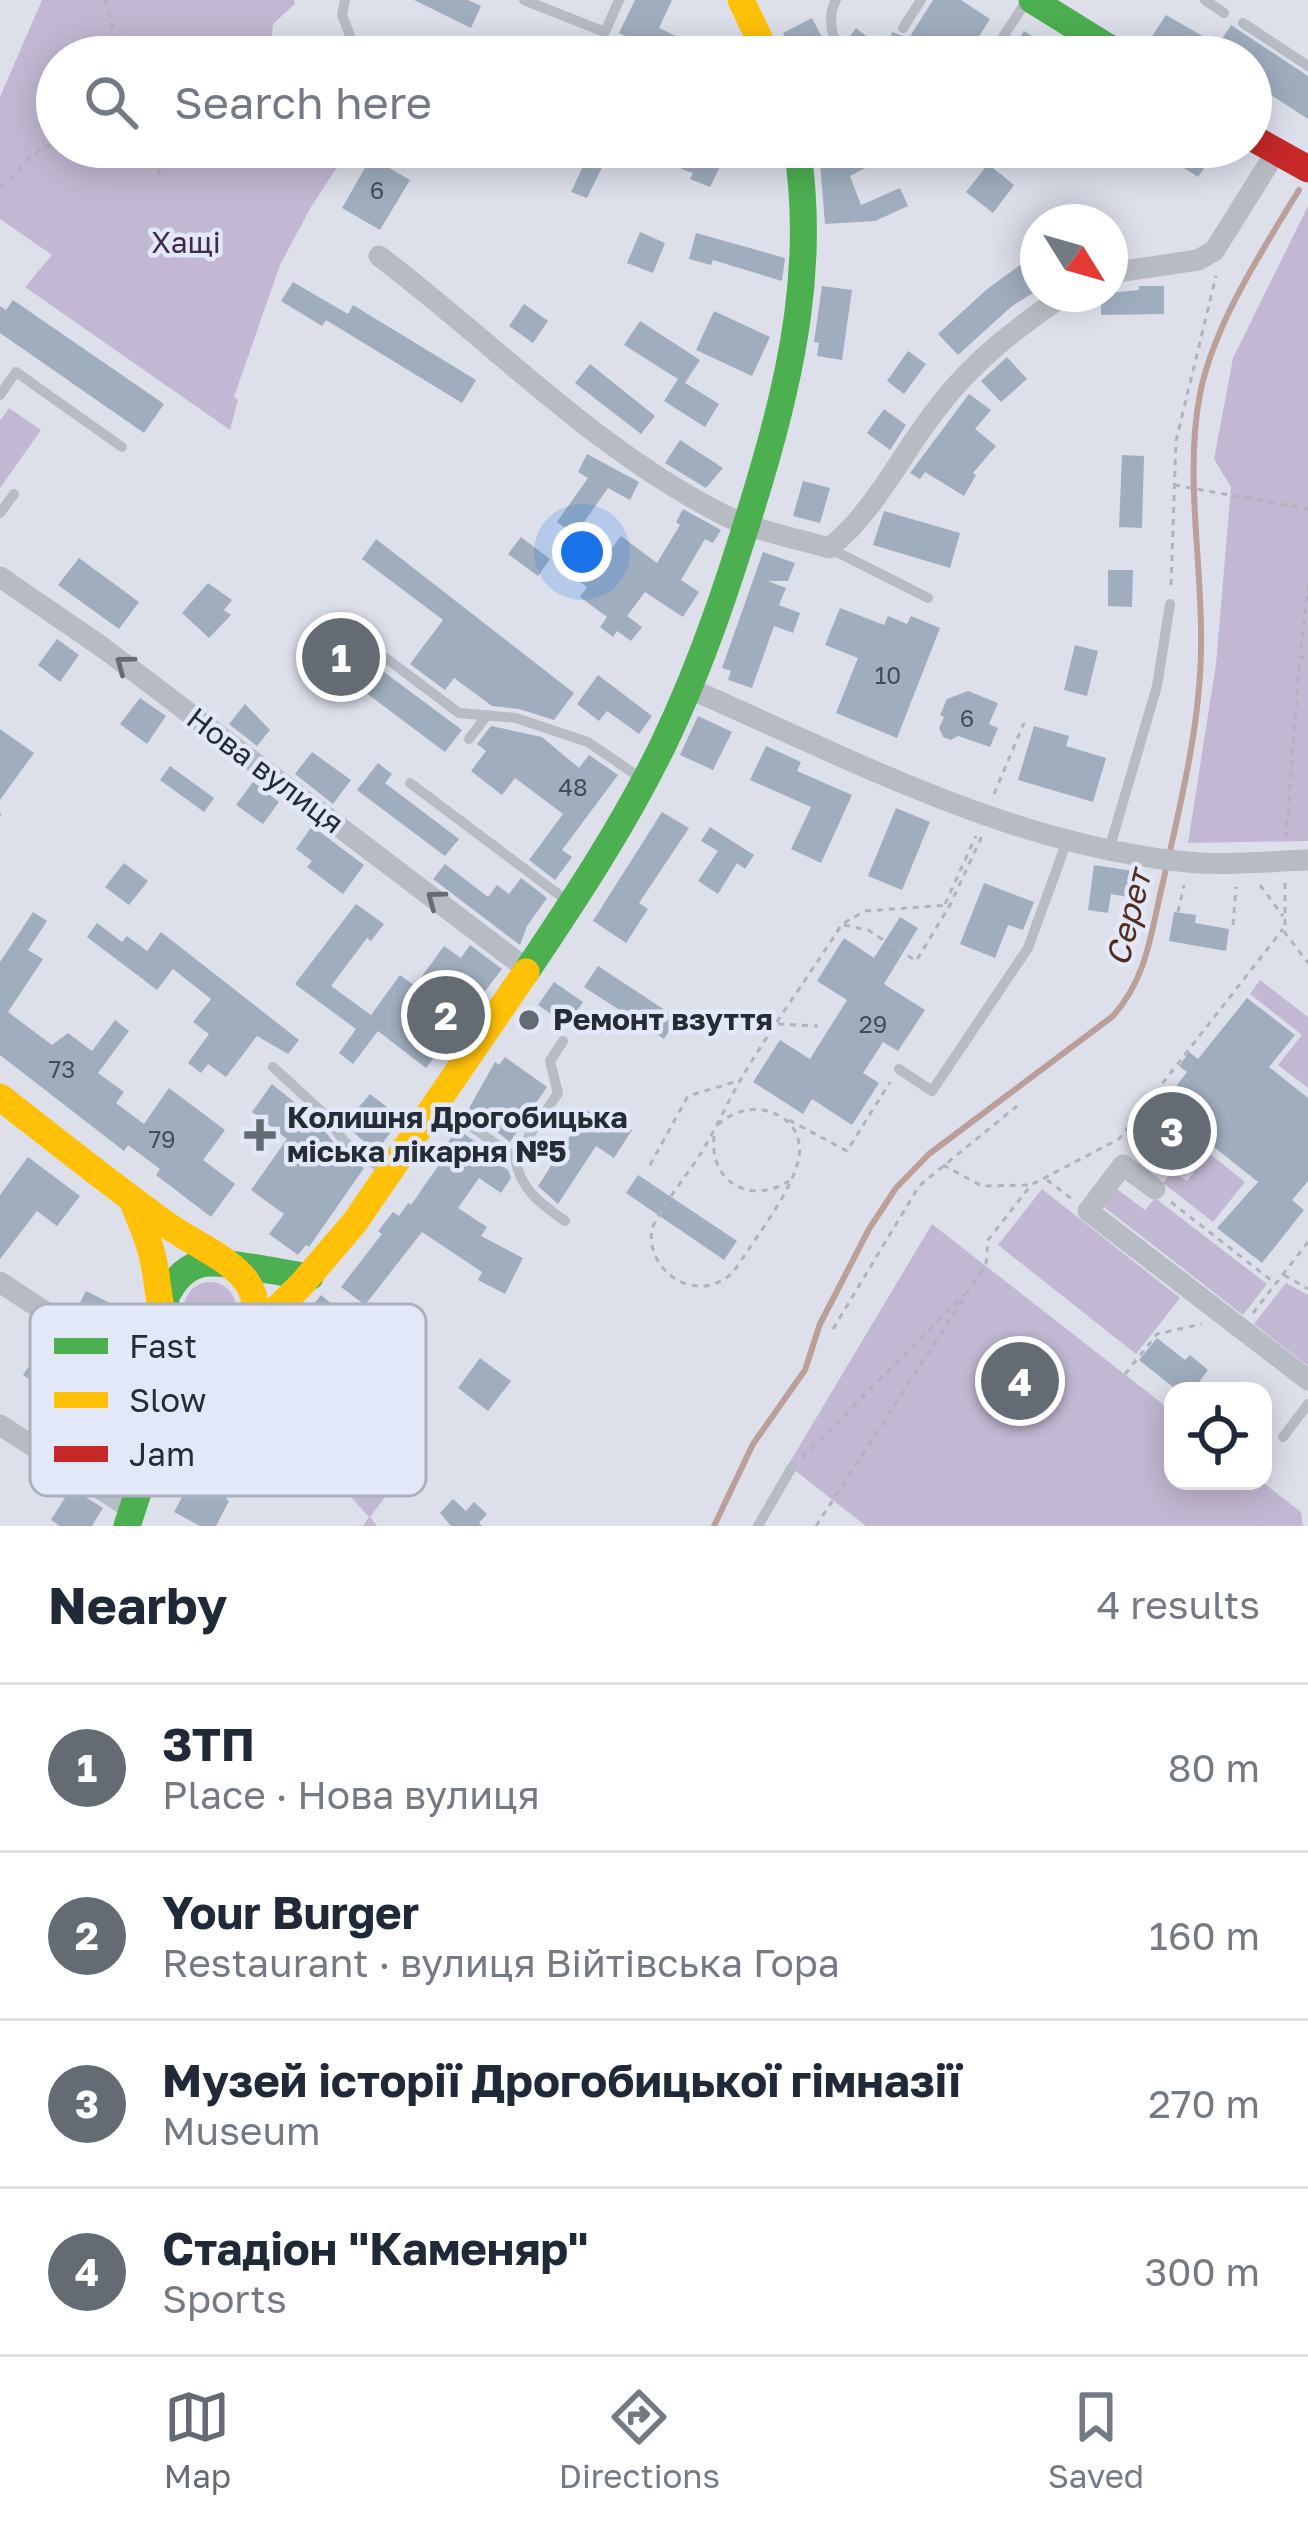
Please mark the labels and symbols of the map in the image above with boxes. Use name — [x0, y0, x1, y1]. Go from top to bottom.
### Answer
house number: 6 — [370, 175, 384, 204]
north arrow — [1020, 204, 1128, 312]
park label: Хащі — [151, 224, 221, 260]
your location — [552, 522, 612, 582]
pin: 1 — [302, 612, 380, 702]
one-way arrow — [115, 657, 137, 678]
house number: 10 — [875, 660, 901, 689]
street label: Нова вулиця — [180, 700, 351, 841]
house number: 6 — [960, 703, 974, 732]
house number: 48 — [558, 772, 588, 801]
water label: Серет — [1097, 862, 1159, 970]
one-way arrow — [426, 892, 448, 914]
pin: 2 — [407, 970, 485, 1060]
place label: Ремонт взуття — [553, 1001, 773, 1037]
marker: Ремонт взуття — [516, 1007, 542, 1033]
house number: 29 — [859, 1009, 887, 1038]
house number: 73 — [49, 1054, 75, 1083]
pin: 3 — [1133, 1086, 1211, 1176]
place label: Колишня Дрогобицька міська лікарня №5 — [287, 1099, 628, 1169]
marker: Колишня Дрогобицька міська лікарня №5 — [244, 1119, 276, 1151]
house number: 79 — [148, 1124, 176, 1153]
legend — [30, 1304, 426, 1496]
text: Fast — [129, 1326, 197, 1365]
pin: 4 — [981, 1336, 1059, 1426]
text: Slow — [129, 1380, 207, 1419]
text: Jam — [129, 1434, 195, 1473]

